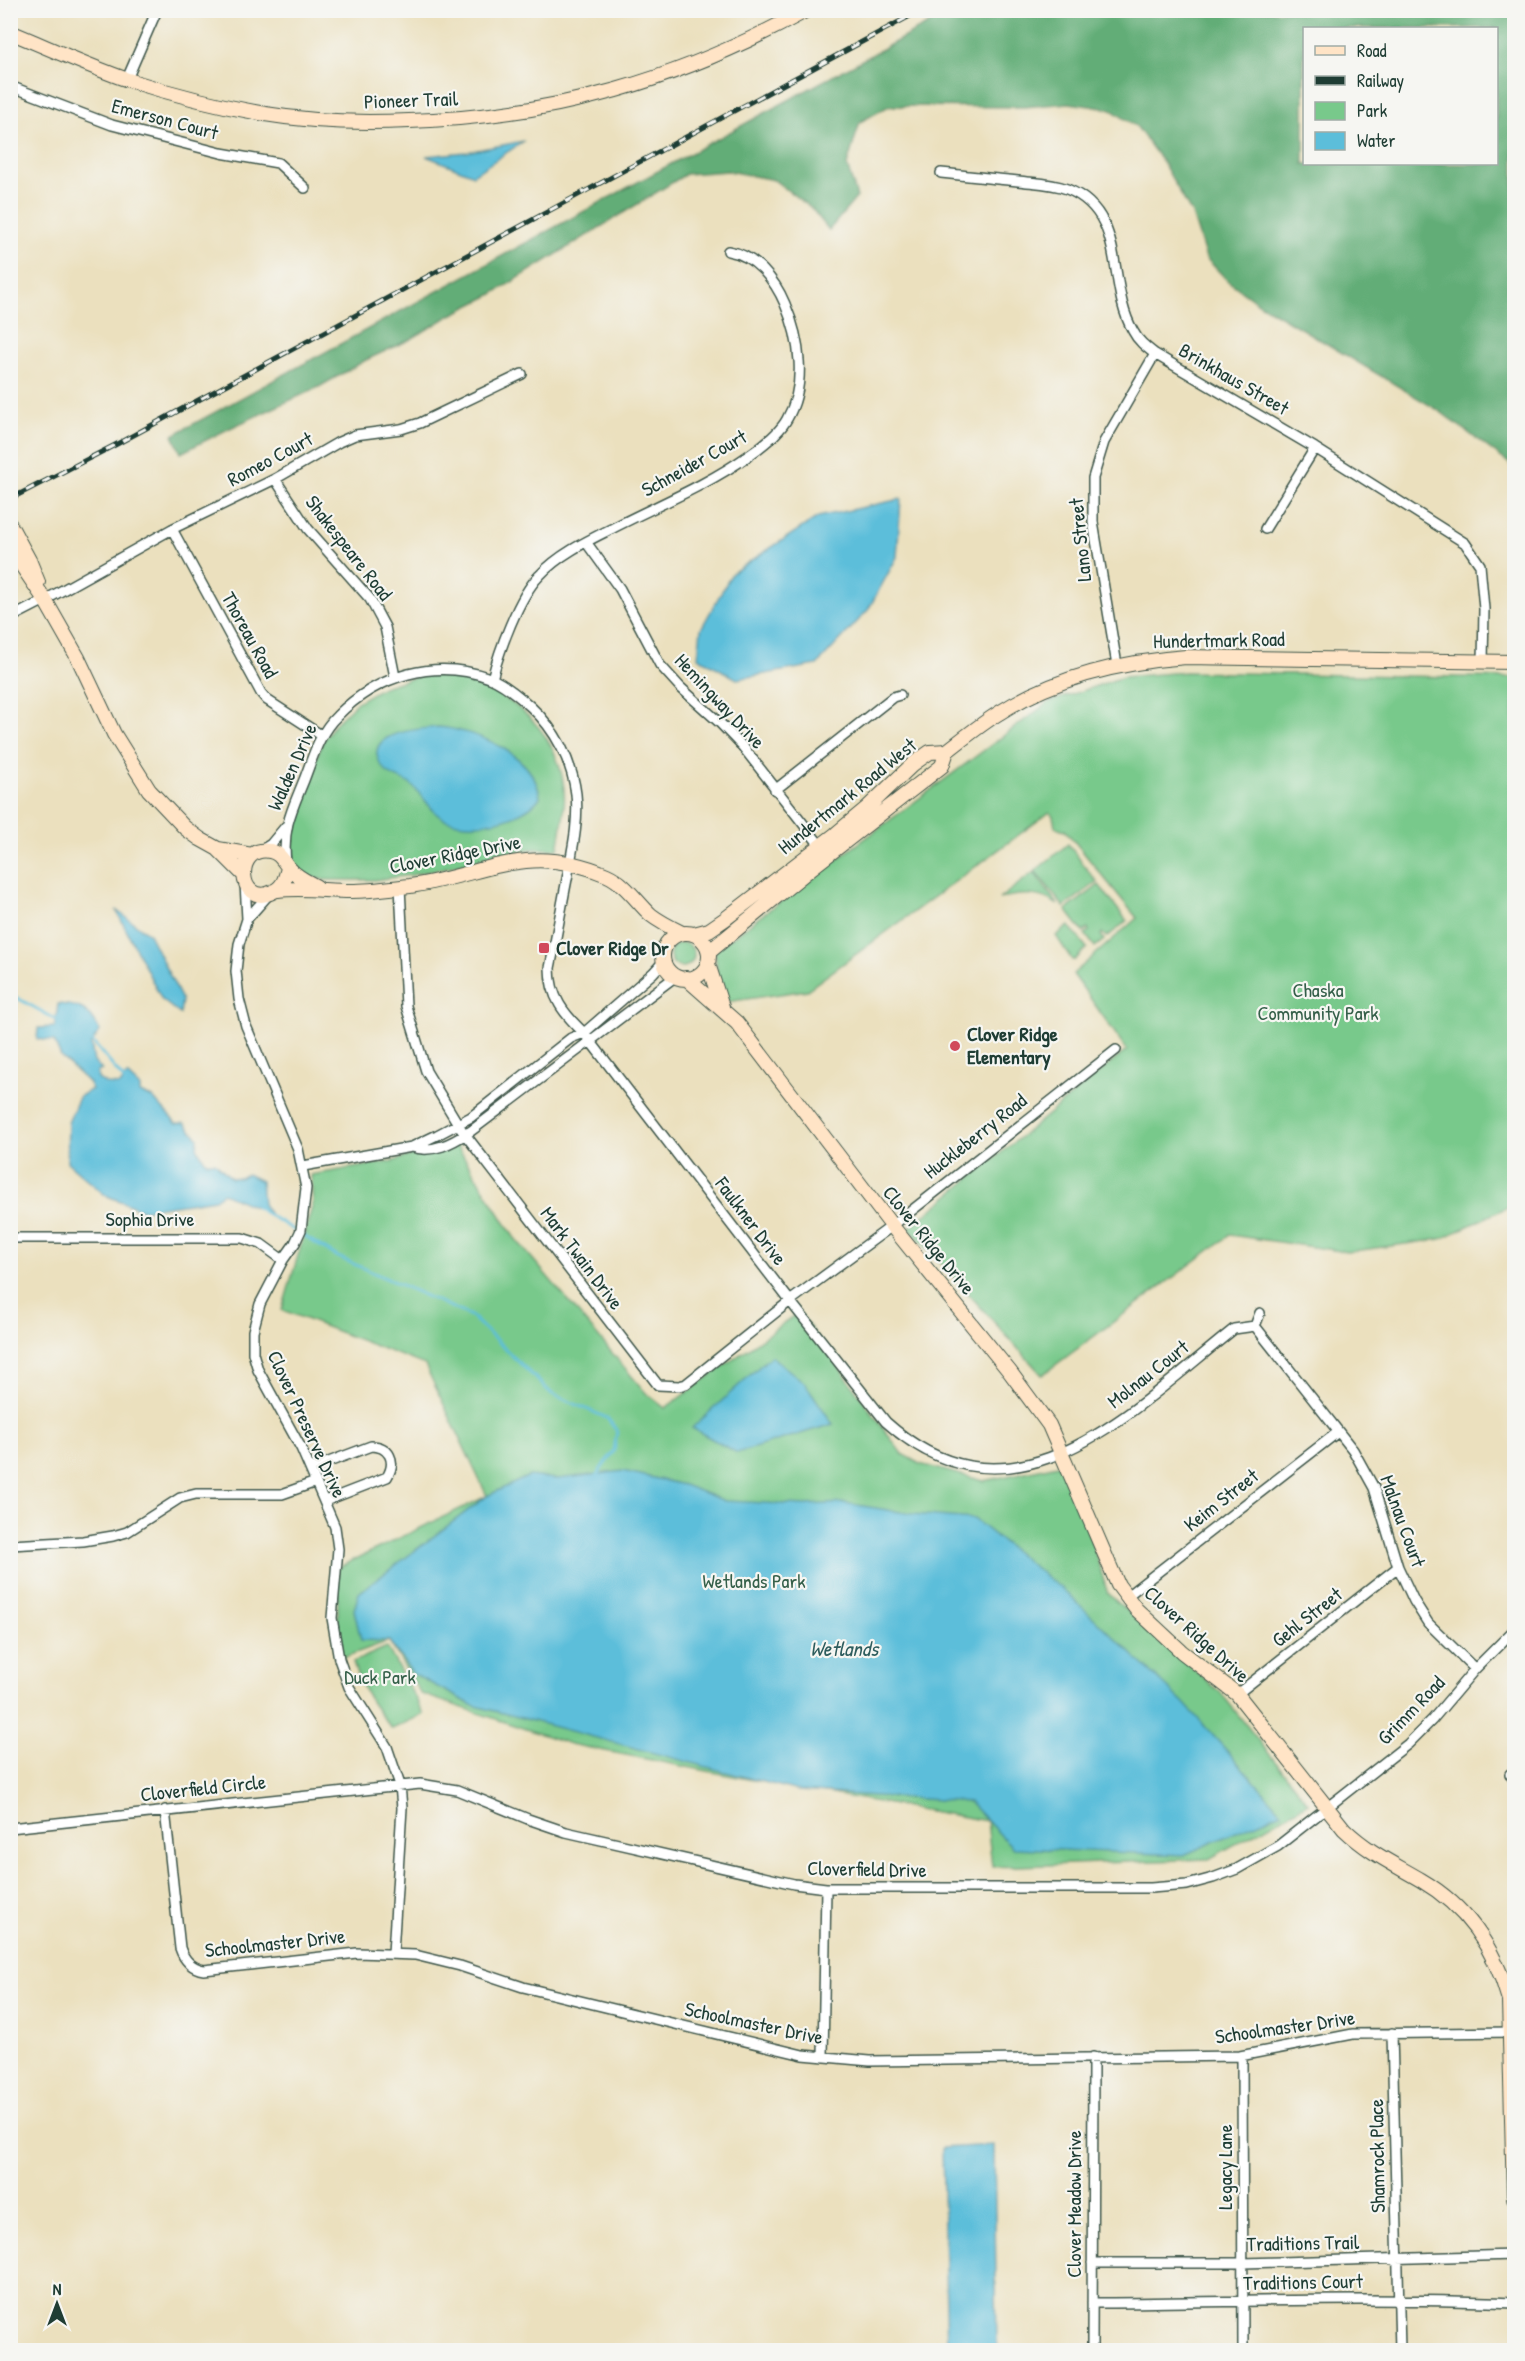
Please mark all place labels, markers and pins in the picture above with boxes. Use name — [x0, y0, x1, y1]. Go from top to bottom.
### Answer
place label: Clover Ridge Dr — [556, 934, 669, 962]
marker: Clover Ridge Dr — [537, 941, 551, 955]
place label: Clover Ridge Elementary — [967, 1020, 1058, 1071]
marker: Clover Ridge Elementary — [948, 1039, 962, 1053]

